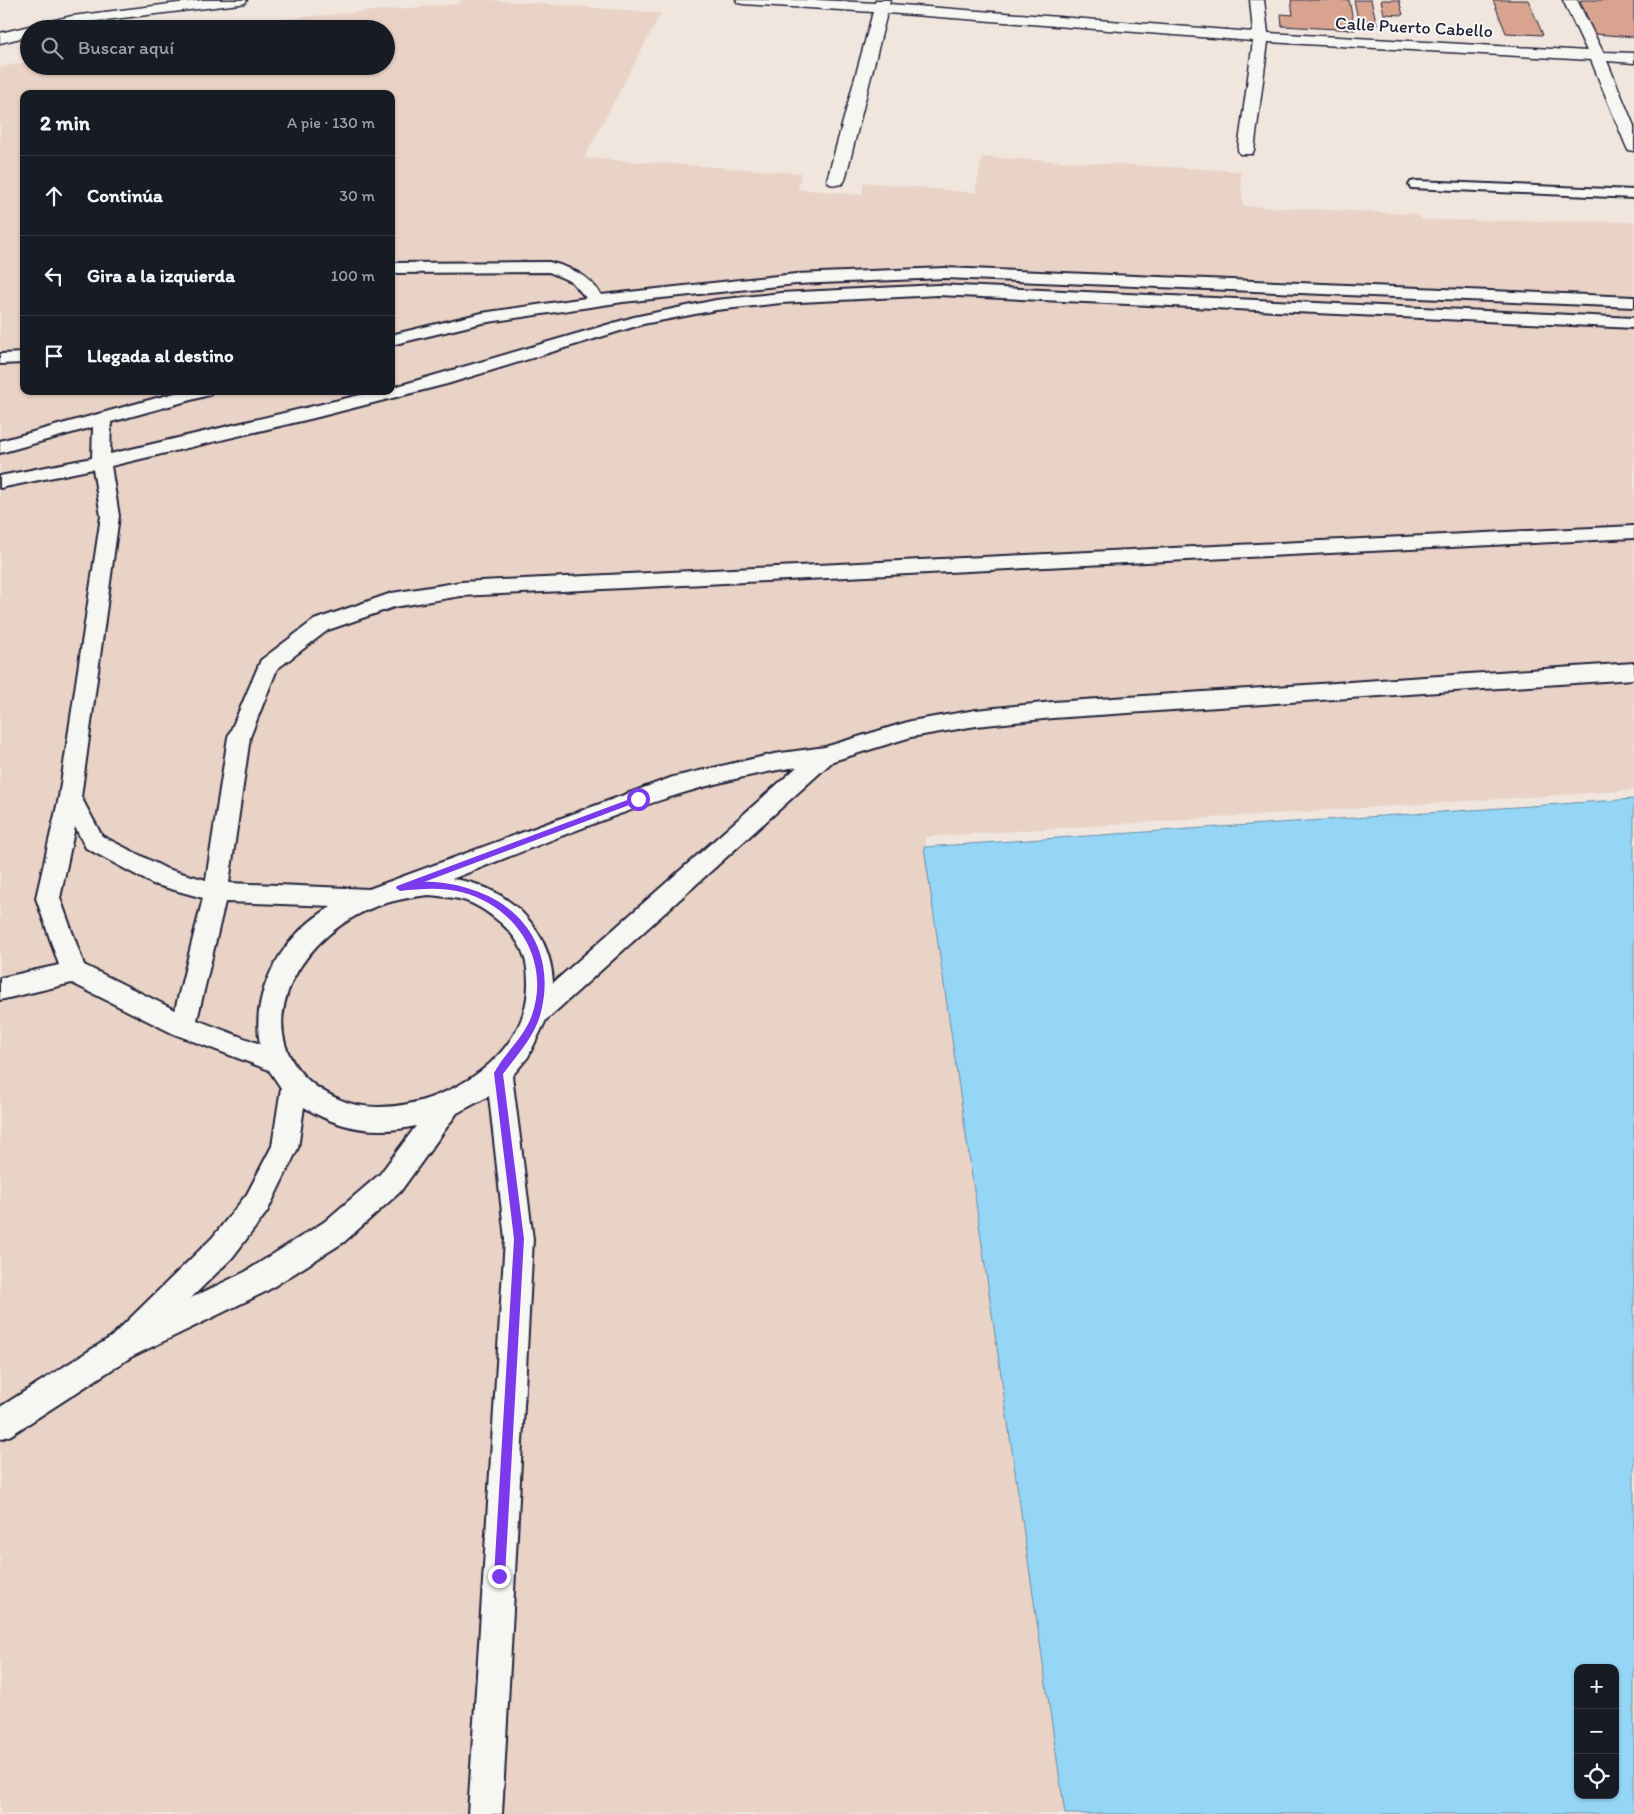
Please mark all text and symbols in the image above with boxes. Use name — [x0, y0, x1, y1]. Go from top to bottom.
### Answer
street label: Calle Puerto Cabello — [1335, 12, 1493, 42]
search box — [20, 20, 395, 75]
icon: search — [38, 34, 66, 62]
text: Buscar aquí — [78, 36, 174, 59]
text: 2 min — [40, 110, 90, 135]
text: A pie · 130 m — [287, 113, 375, 132]
icon: ahead — [40, 182, 68, 210]
text: Continúa — [87, 184, 163, 207]
text: 30 m — [339, 186, 375, 205]
icon: left — [40, 262, 68, 290]
text: Gira a la izquierda — [87, 264, 235, 287]
text: 100 m — [331, 266, 375, 285]
icon: arrive — [40, 342, 68, 370]
text: Llegada al destino — [87, 344, 234, 367]
route start — [627, 788, 650, 811]
route end — [488, 1565, 511, 1588]
map controls — [1574, 1664, 1619, 1799]
button: + — [1574, 1664, 1619, 1709]
button: − — [1574, 1709, 1619, 1754]
button: locate — [1574, 1754, 1619, 1799]

